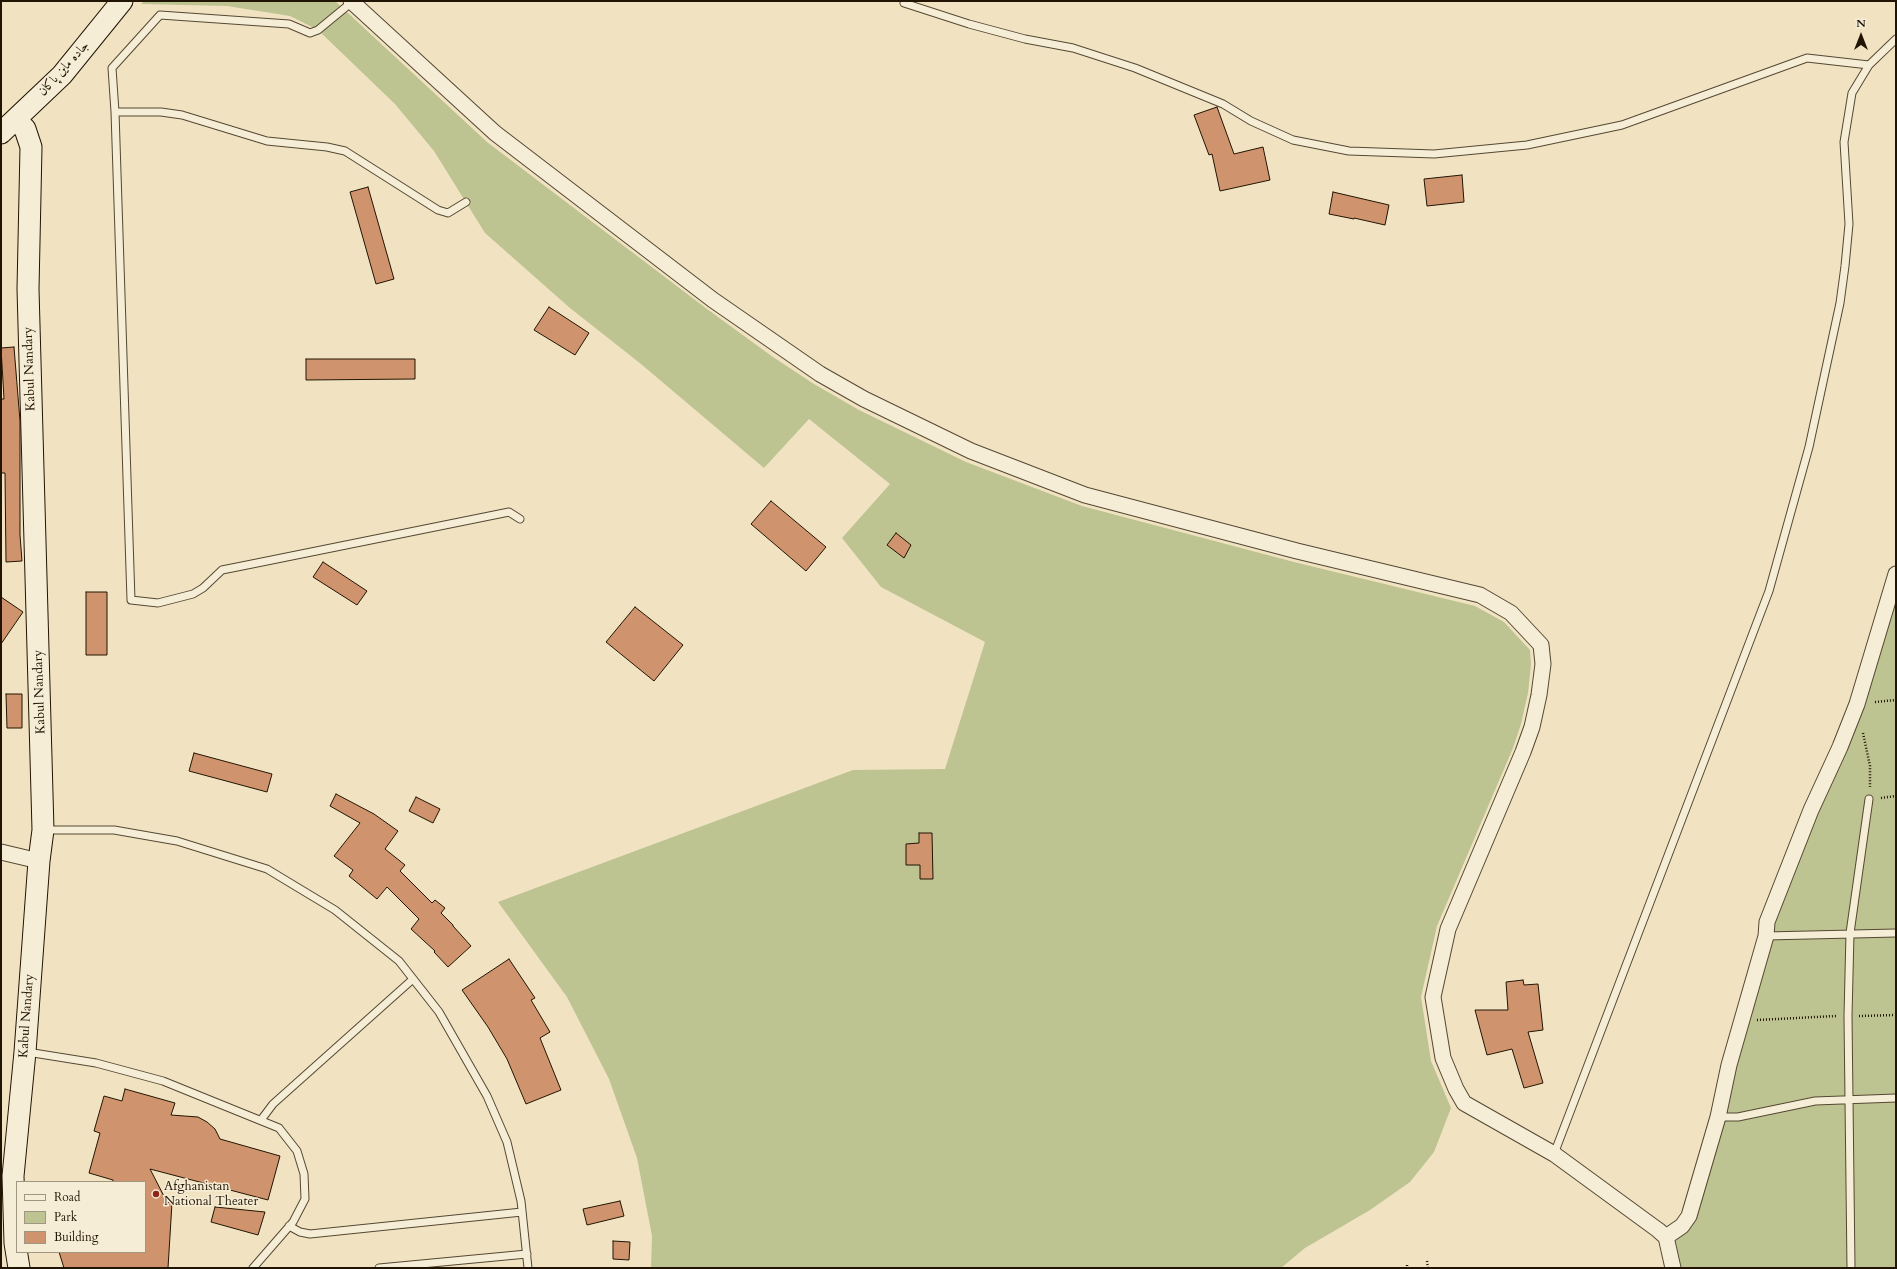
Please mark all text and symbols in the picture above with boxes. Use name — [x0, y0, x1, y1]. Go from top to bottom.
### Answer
north arrow — [1841, 16, 1881, 56]
text: N — [1856, 16, 1866, 31]
street label: جاده ماین پاکان — [35, 38, 93, 100]
street label: Kabul Nandary — [21, 327, 39, 411]
street label: Kabul Nandary — [31, 650, 49, 734]
street label: Kabul Nandary — [16, 973, 38, 1059]
place label: Afghanistan National Theater — [164, 1179, 258, 1210]
legend — [16, 1181, 146, 1253]
text: Road — [54, 1189, 80, 1205]
marker: Afghanistan National Theater — [151, 1189, 161, 1199]
text: Park — [54, 1209, 77, 1225]
text: Building — [54, 1229, 98, 1245]

